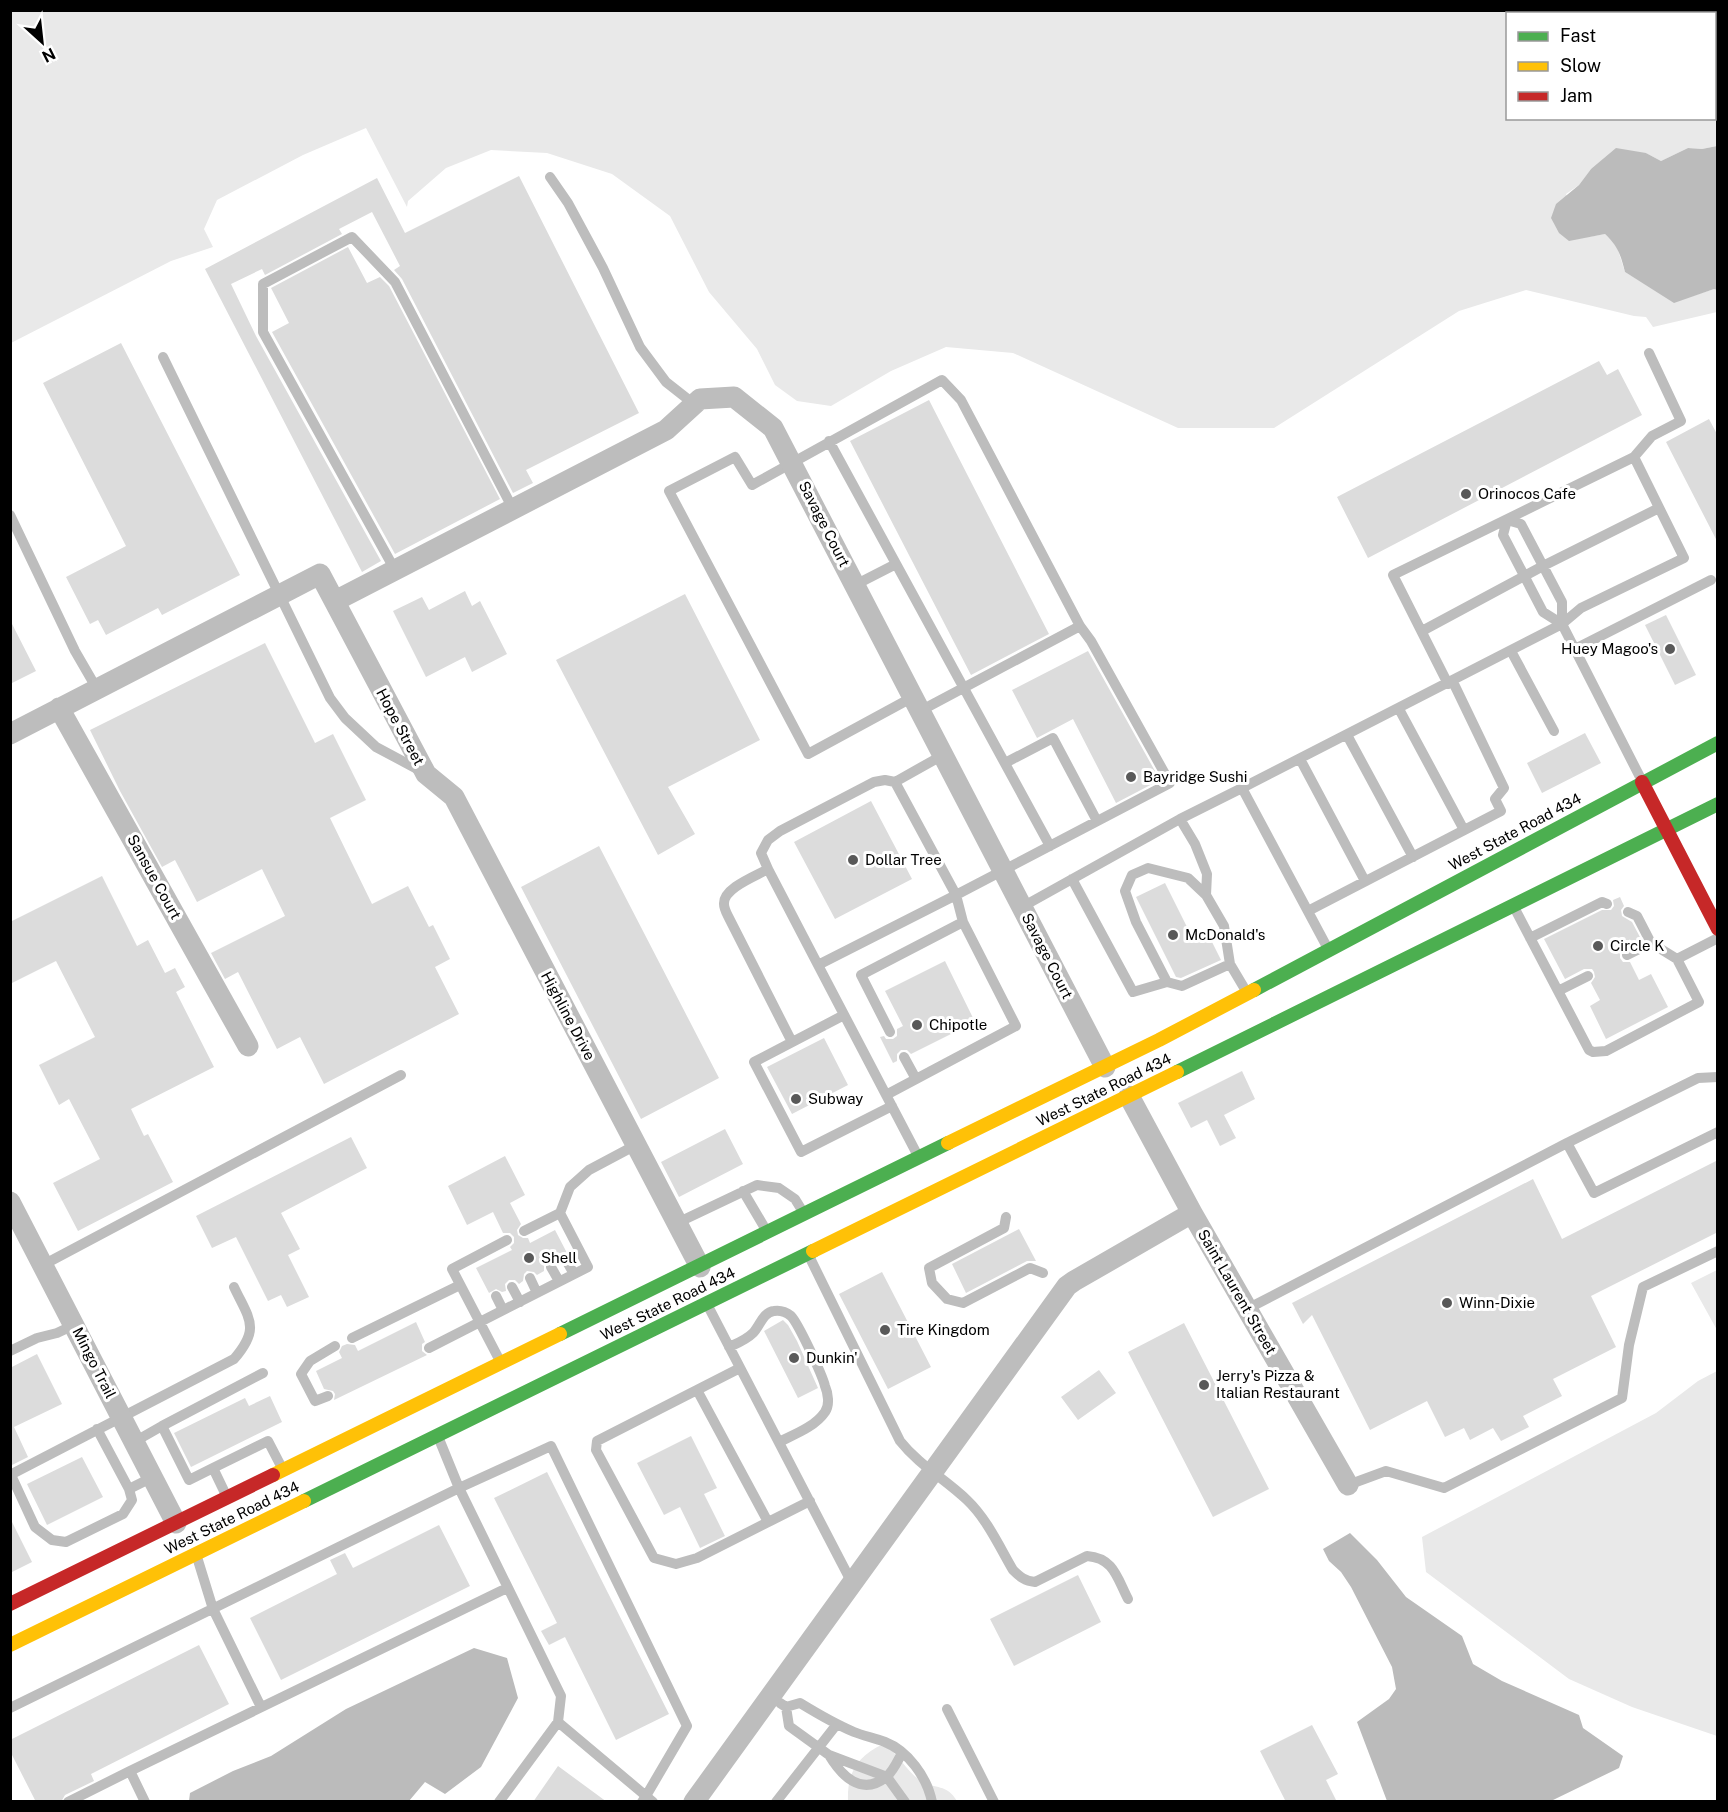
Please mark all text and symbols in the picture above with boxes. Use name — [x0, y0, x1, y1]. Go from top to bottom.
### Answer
north arrow — [12, 12, 72, 72]
legend — [1506, 12, 1716, 120]
text: Fast — [1560, 25, 1596, 46]
text: N — [39, 44, 58, 66]
text: Slow — [1560, 55, 1601, 76]
text: Jam — [1560, 85, 1593, 106]
street label: Savage Court — [796, 478, 853, 570]
place label: Orinocos Cafe — [1478, 485, 1576, 502]
marker: Orinocos Cafe — [1459, 487, 1473, 501]
place label: Huey Magoo's — [1561, 640, 1658, 657]
marker: Huey Magoo's — [1663, 642, 1677, 656]
street label: Hope Street — [373, 685, 428, 768]
place label: Bayridge Sushi — [1143, 768, 1247, 785]
marker: Bayridge Sushi — [1124, 770, 1138, 784]
street label: West State Road 434 — [1446, 789, 1584, 874]
street label: Sansue Court — [124, 831, 185, 922]
place label: Dollar Tree — [865, 851, 942, 868]
marker: Dollar Tree — [846, 853, 860, 867]
street label: Savage Court — [1019, 910, 1076, 1002]
place label: McDonald's — [1185, 926, 1265, 943]
marker: McDonald's — [1166, 928, 1180, 942]
place label: Circle K — [1610, 937, 1664, 954]
marker: Circle K — [1591, 939, 1605, 953]
street label: Highline Drive — [538, 968, 599, 1063]
place label: Chipotle — [929, 1016, 987, 1033]
marker: Chipotle — [910, 1018, 924, 1032]
street label: West State Road 434 — [1034, 1050, 1174, 1130]
place label: Subway — [808, 1090, 863, 1107]
marker: Subway — [789, 1092, 803, 1106]
street label: Saint Laurent Street — [1195, 1226, 1280, 1357]
place label: Shell — [541, 1249, 577, 1266]
marker: Shell — [522, 1251, 536, 1265]
street label: West State Road 434 — [598, 1264, 738, 1344]
place label: Winn-Dixie — [1459, 1294, 1535, 1311]
marker: Winn-Dixie — [1440, 1296, 1454, 1310]
place label: Tire Kingdom — [897, 1321, 990, 1338]
marker: Tire Kingdom — [878, 1323, 892, 1337]
street label: Mingo Trail — [69, 1324, 120, 1401]
place label: Dunkin' — [806, 1349, 858, 1366]
marker: Dunkin' — [787, 1351, 801, 1365]
place label: Jerry's Pizza & Italian Restaurant — [1216, 1367, 1340, 1401]
marker: Jerry's Pizza & Italian Restaurant — [1197, 1378, 1211, 1392]
street label: West State Road 434 — [162, 1478, 302, 1558]

